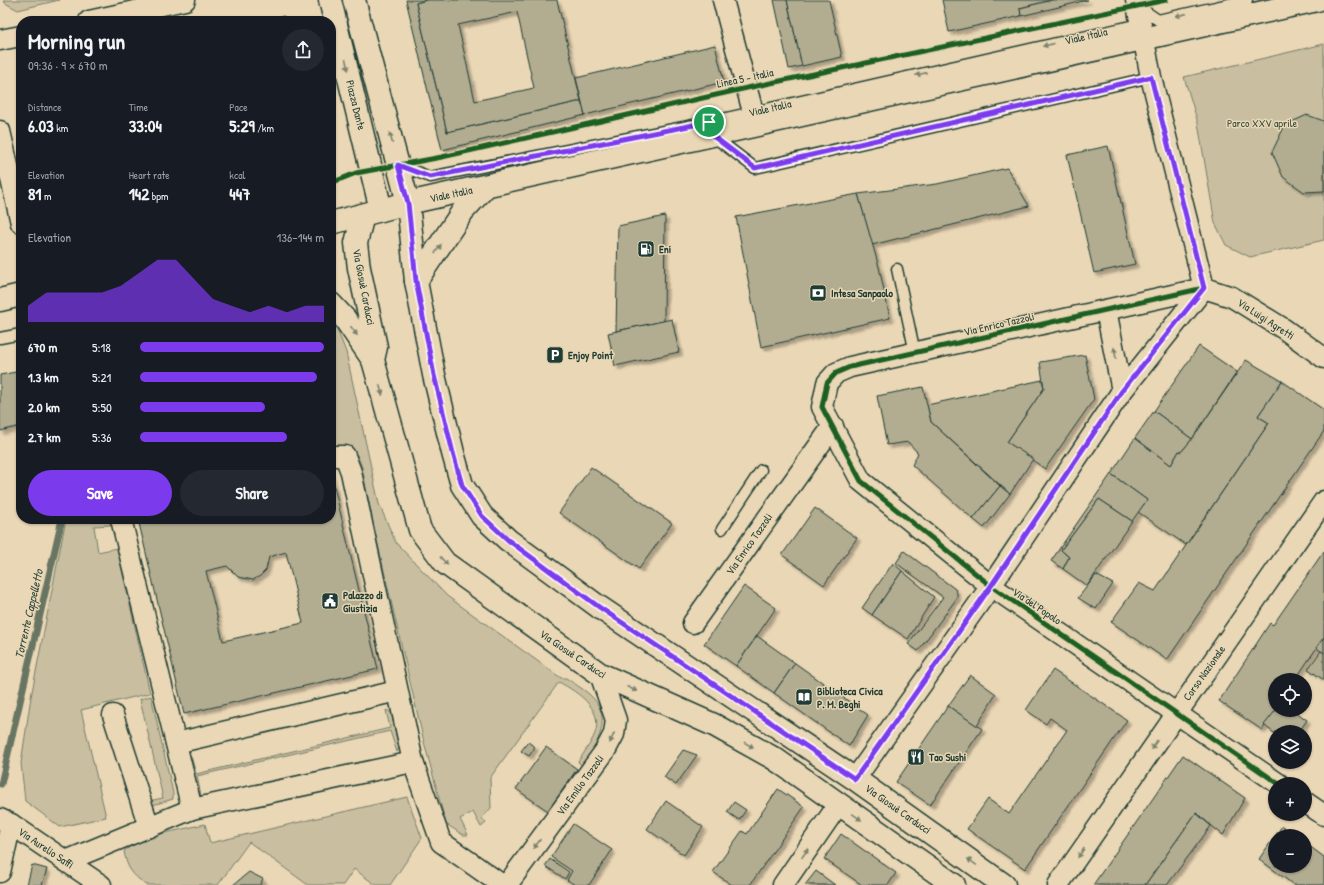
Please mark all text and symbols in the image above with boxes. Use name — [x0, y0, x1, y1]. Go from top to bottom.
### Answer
one-way arrow — [1175, 12, 1187, 18]
street label: Viale Italia — [1063, 24, 1109, 48]
text: Morning run — [28, 26, 125, 56]
button: share — [282, 29, 324, 71]
one-way arrow — [1042, 42, 1054, 48]
text: 09:36 · 9 × 670 m — [28, 56, 108, 74]
one-way arrow — [344, 59, 350, 71]
street label: Linea 5 - Italia — [716, 65, 775, 91]
one-way arrow — [915, 71, 927, 77]
street label: Piazza Dante — [343, 79, 369, 132]
street label: Viale Italia — [747, 96, 793, 120]
text: Distance — [28, 100, 62, 114]
text: Time — [129, 100, 148, 114]
text: Pace — [229, 100, 248, 114]
pin — [692, 105, 726, 139]
icon: arrive — [698, 111, 720, 133]
text: 6.03 — [28, 114, 54, 137]
text: 33:04 — [129, 114, 162, 137]
text: 5:29 — [229, 114, 255, 137]
park label: Parco XXV aprile — [1227, 116, 1298, 130]
text: km — [54, 121, 68, 135]
text: /km — [255, 121, 274, 135]
one-way arrow — [388, 132, 394, 144]
text: Elevation — [28, 168, 65, 182]
text: Heart rate — [129, 168, 170, 182]
text: kcal — [229, 168, 245, 182]
text: 81 — [28, 182, 42, 205]
text: 142 — [129, 182, 149, 205]
text: 447 — [229, 182, 251, 205]
street label: Viale Italia — [428, 183, 474, 205]
text: m — [42, 189, 52, 203]
text: bpm — [149, 189, 168, 203]
text: Elevation — [28, 228, 71, 246]
text: 136–144 m — [277, 228, 324, 246]
fuel station icon: Eni — [636, 239, 656, 259]
place label: Eni — [659, 242, 671, 256]
one-way arrow — [434, 243, 441, 255]
street label: Via Giosuè Carducci — [350, 248, 378, 326]
bank icon: Intesa Sanpaolo — [808, 283, 828, 303]
place label: Intesa Sanpaolo — [831, 286, 894, 301]
street label: Via Luigi Agretti — [1235, 295, 1297, 343]
street label: Via Enrico Tazzoli — [962, 309, 1036, 339]
one-way arrow — [350, 326, 358, 336]
text: 670 m — [28, 338, 57, 356]
text: 5:18 — [92, 338, 111, 356]
parking icon: Enjoy Point — [545, 345, 565, 365]
one-way arrow — [1111, 347, 1117, 359]
place label: Enjoy Point — [568, 348, 614, 363]
text: 1.3 km — [28, 368, 59, 386]
text: 5:21 — [92, 368, 111, 386]
one-way arrow — [379, 383, 385, 396]
text: 2.0 km — [28, 398, 60, 416]
text: 5:50 — [92, 398, 112, 416]
text: 2.7 km — [28, 428, 61, 446]
text: 5:36 — [92, 428, 112, 446]
button: Save — [28, 470, 172, 516]
button: Share — [180, 470, 324, 516]
street label: Via Enrico Tazzoli — [723, 511, 775, 577]
one-way arrow — [439, 556, 449, 566]
water label: Torrente Cappelletto — [10, 567, 47, 660]
street label: Via del Popolo — [1010, 585, 1065, 628]
place label: Palazzo di Giustizia — [343, 588, 383, 615]
public building icon: Palazzo di Giustizia — [320, 591, 340, 611]
street label: Via Giosuè Carducci — [537, 627, 609, 681]
street label: Corso Nazionale — [1180, 642, 1229, 703]
map controls — [1268, 673, 1312, 873]
button: locate — [1268, 673, 1312, 717]
place label: Biblioteca Civica P. M. Beghi — [817, 684, 883, 712]
one-way arrow — [626, 686, 637, 692]
library icon: Biblioteca Civica P. M. Beghi — [794, 687, 814, 707]
button: layers — [1268, 725, 1312, 769]
one-way arrow — [609, 732, 615, 743]
one-way arrow — [1150, 740, 1158, 751]
one-way arrow — [743, 741, 755, 748]
restaurant icon: Tao Sushi — [906, 747, 926, 767]
place label: Tao Sushi — [928, 750, 966, 764]
street label: Via Emilio Tazzoli — [553, 752, 607, 818]
button: + — [1268, 777, 1312, 821]
street label: Via Giosuè Carducci — [862, 781, 934, 837]
one-way arrow — [851, 813, 862, 821]
street label: Via Aurelio Saffi — [16, 824, 76, 872]
button: − — [1268, 829, 1312, 873]
one-way arrow — [533, 839, 541, 849]
one-way arrow — [1077, 847, 1085, 858]
one-way arrow — [801, 848, 809, 858]
one-way arrow — [967, 858, 978, 867]

